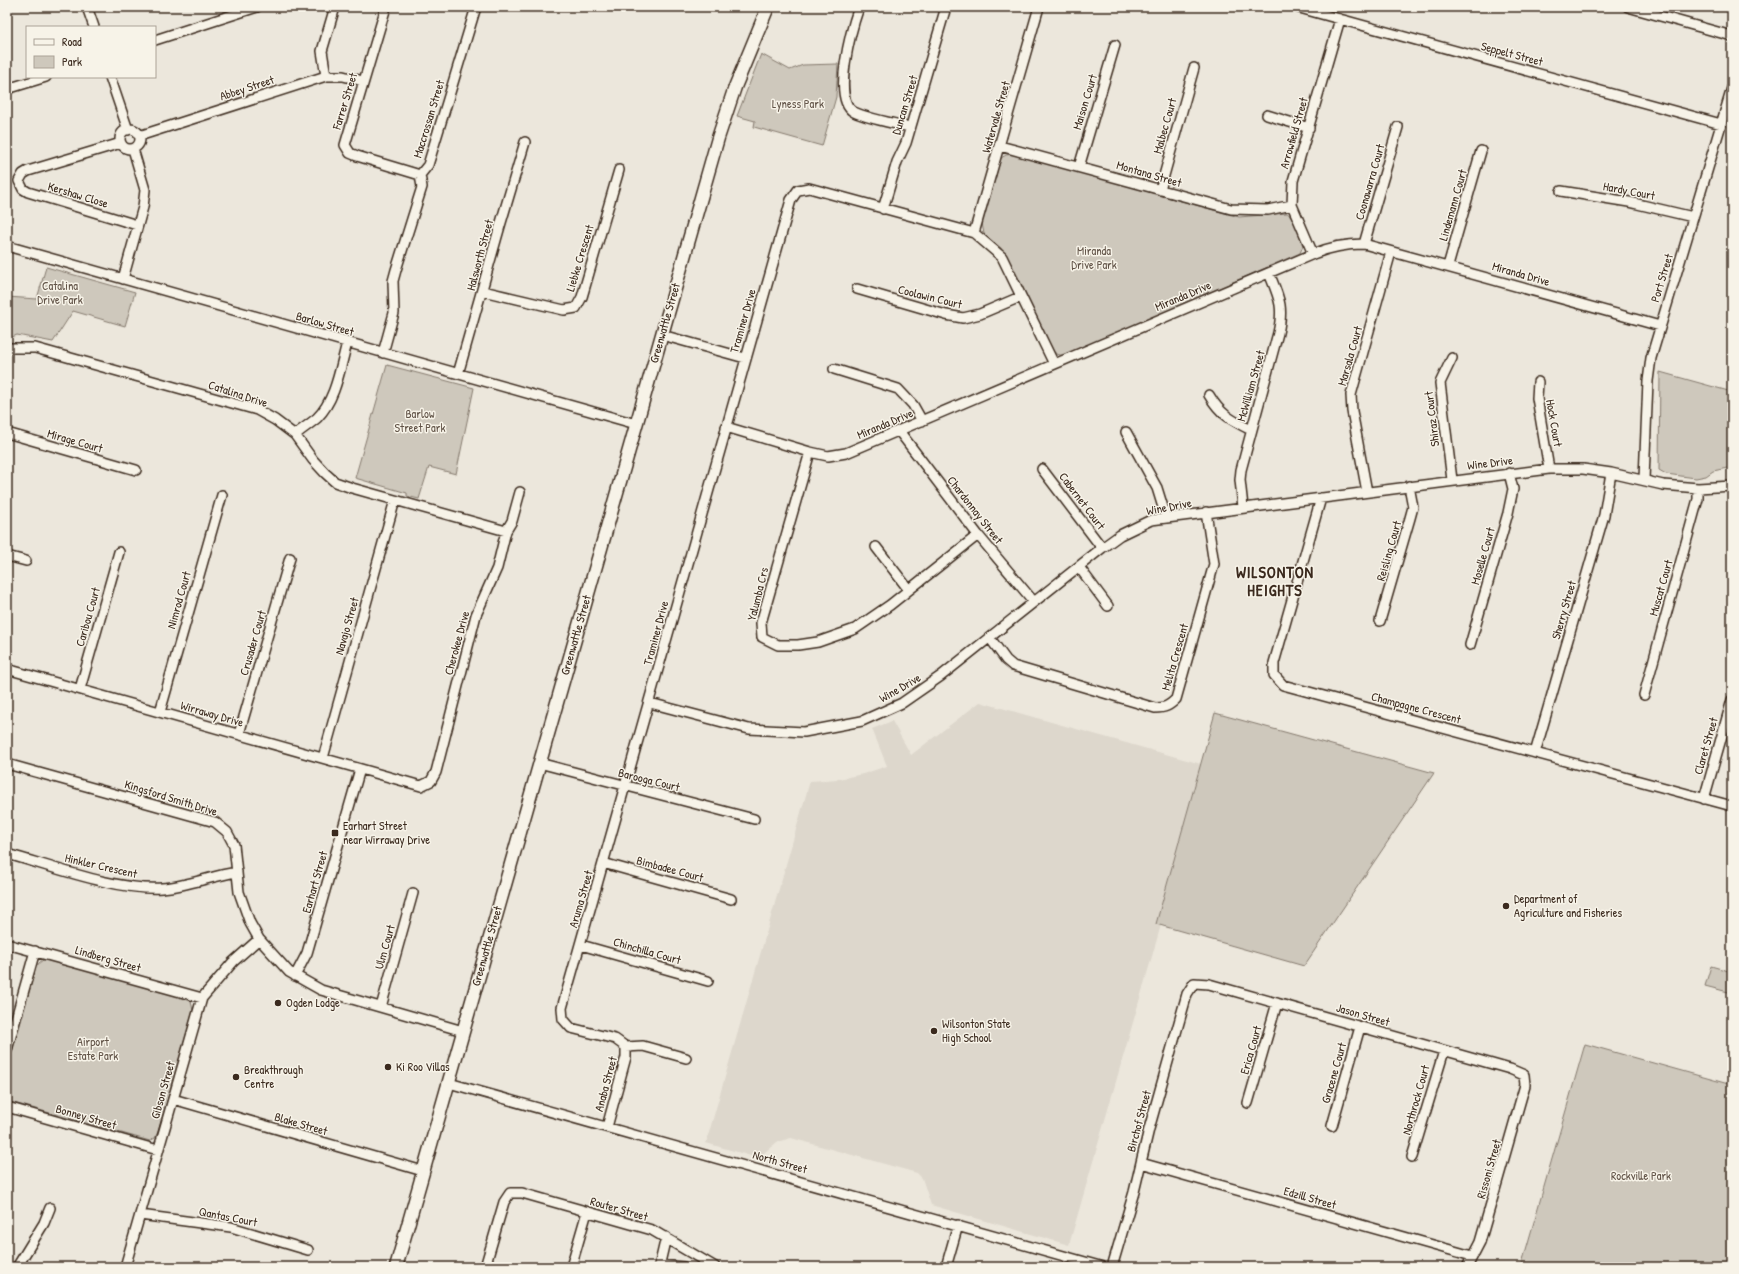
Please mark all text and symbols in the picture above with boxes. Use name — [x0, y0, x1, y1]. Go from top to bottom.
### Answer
legend — [26, 26, 156, 78]
text: Road — [62, 33, 82, 50]
street label: Seppelt Street — [1479, 37, 1546, 70]
text: Park — [62, 53, 82, 70]
street label: Abbey Street — [217, 70, 277, 104]
street label: Farrer Street — [328, 70, 361, 132]
street label: Maison Court — [1068, 71, 1101, 132]
street label: Duncan Street — [887, 72, 922, 137]
street label: Maccrossan Street — [409, 77, 449, 160]
street label: Watervale Street — [977, 78, 1014, 155]
street label: Arrowfield Street — [1275, 94, 1312, 171]
park label: Lyness Park — [772, 95, 824, 112]
street label: Malbec Court — [1148, 95, 1181, 156]
street label: Coonawarra Court — [1351, 141, 1389, 222]
street label: Montana Street — [1115, 156, 1185, 191]
street label: Lindemann Court — [1434, 166, 1471, 243]
street label: Kershaw Close — [46, 177, 111, 212]
street label: Hardy Court — [1602, 177, 1657, 204]
street label: Halsworth Street — [462, 217, 497, 292]
street label: Liebke Crescent — [561, 222, 598, 293]
park label: Miranda Drive Park — [1071, 242, 1117, 273]
street label: Port Street — [1646, 251, 1677, 304]
street label: Miranda Drive — [1490, 257, 1552, 290]
street label: Miranda Drive — [1152, 276, 1214, 315]
park label: Catalina Drive Park — [37, 277, 83, 308]
street label: Greenwattle Street — [645, 280, 684, 365]
street label: Coolawin Court — [896, 280, 965, 313]
street label: Traminer Drive — [725, 287, 760, 355]
street label: Barlow Street — [294, 307, 357, 340]
street label: Marsala Court — [1333, 323, 1366, 388]
street label: McWilliam Street — [1232, 347, 1269, 423]
street label: Catalina Drive — [206, 376, 270, 411]
street label: Shiraz Court — [1420, 390, 1443, 448]
street label: Hock Court — [1542, 398, 1567, 449]
street label: Miranda Drive — [854, 404, 916, 443]
park label: Barlow Street Park — [395, 405, 445, 436]
street label: Mirage Court — [45, 424, 106, 457]
street label: Wine Drive — [1466, 451, 1514, 474]
street label: Cabernet Court — [1055, 469, 1110, 534]
street label: Chardonnay Street — [944, 472, 1008, 548]
street label: Wine Drive — [1145, 494, 1193, 519]
street label: Reisling Court — [1372, 518, 1405, 583]
street label: Moselle Court — [1466, 524, 1499, 587]
street label: Muscat Court — [1644, 557, 1677, 618]
district label: WILSONTON HEIGHTS — [1236, 561, 1314, 601]
street label: Yalumba Crs — [743, 565, 772, 622]
street label: Nimrod Court — [162, 568, 195, 631]
street label: Sherry Street — [1547, 578, 1580, 641]
street label: Caribou Court — [71, 584, 104, 648]
street label: Greenwattle Street — [556, 592, 595, 677]
street label: Navajo Street — [330, 594, 363, 657]
street label: Traminer Drive — [639, 599, 672, 667]
street label: Crusader Court — [235, 607, 270, 677]
street label: Cherokee Drive — [440, 609, 473, 677]
street label: Melita Crescent — [1157, 621, 1192, 692]
street label: Wine Drive — [876, 669, 924, 706]
street label: Champagne Crescent — [1369, 687, 1464, 728]
street label: Wirraway Drive — [179, 696, 246, 731]
street label: Claret Street — [1689, 714, 1722, 776]
street label: Barooga Court — [617, 764, 683, 796]
street label: Kingsford Smith Drive — [123, 775, 220, 820]
place label: Earhart Street near Wirraway Drive — [343, 817, 430, 848]
marker: Earhart Street near Wirraway Drive — [330, 828, 340, 838]
street label: Earhart Street — [298, 848, 332, 915]
street label: Hinkler Crescent — [63, 849, 140, 882]
street label: Bimbadee Court — [635, 851, 706, 886]
street label: Aruma Street — [564, 867, 597, 929]
place label: Department of Agriculture and Fisheries — [1514, 890, 1623, 921]
marker: Department of Agriculture and Fisheries — [1501, 901, 1511, 911]
street label: Greenwattle Street — [467, 903, 506, 988]
street label: Ulm Court — [370, 922, 399, 971]
street label: Chinchilla Court — [611, 933, 684, 969]
street label: Lindberg Street — [73, 941, 144, 976]
place label: Ogden Lodge — [286, 994, 340, 1011]
marker: Ogden Lodge — [273, 998, 283, 1008]
street label: Jason Street — [1334, 999, 1393, 1030]
place label: Wilsonton State High School — [942, 1015, 1011, 1046]
street label: Erica Court — [1235, 1023, 1266, 1076]
marker: Wilsonton State High School — [929, 1026, 939, 1036]
park label: Airport Estate Park — [68, 1033, 118, 1064]
street label: Gracene Court — [1317, 1040, 1351, 1105]
street label: Anaba Street — [590, 1054, 621, 1113]
street label: Gibson Street — [146, 1058, 179, 1121]
place label: Ki Roo Villas — [396, 1058, 450, 1075]
place label: Breakthrough Centre — [244, 1061, 303, 1092]
marker: Ki Roo Villas — [383, 1062, 393, 1072]
street label: Northrock Court — [1397, 1062, 1434, 1137]
marker: Breakthrough Centre — [231, 1072, 241, 1082]
street label: Birchof Street — [1122, 1087, 1155, 1153]
street label: Bonney Street — [54, 1100, 119, 1134]
street label: Blake Street — [273, 1108, 330, 1139]
street label: Rissoni Street — [1472, 1136, 1505, 1201]
street label: North Street — [751, 1146, 810, 1178]
park label: Rockville Park — [1611, 1167, 1671, 1184]
street label: Edzill Street — [1282, 1182, 1339, 1213]
street label: Router Street — [588, 1192, 651, 1225]
street label: Qantas Court — [197, 1203, 260, 1231]

